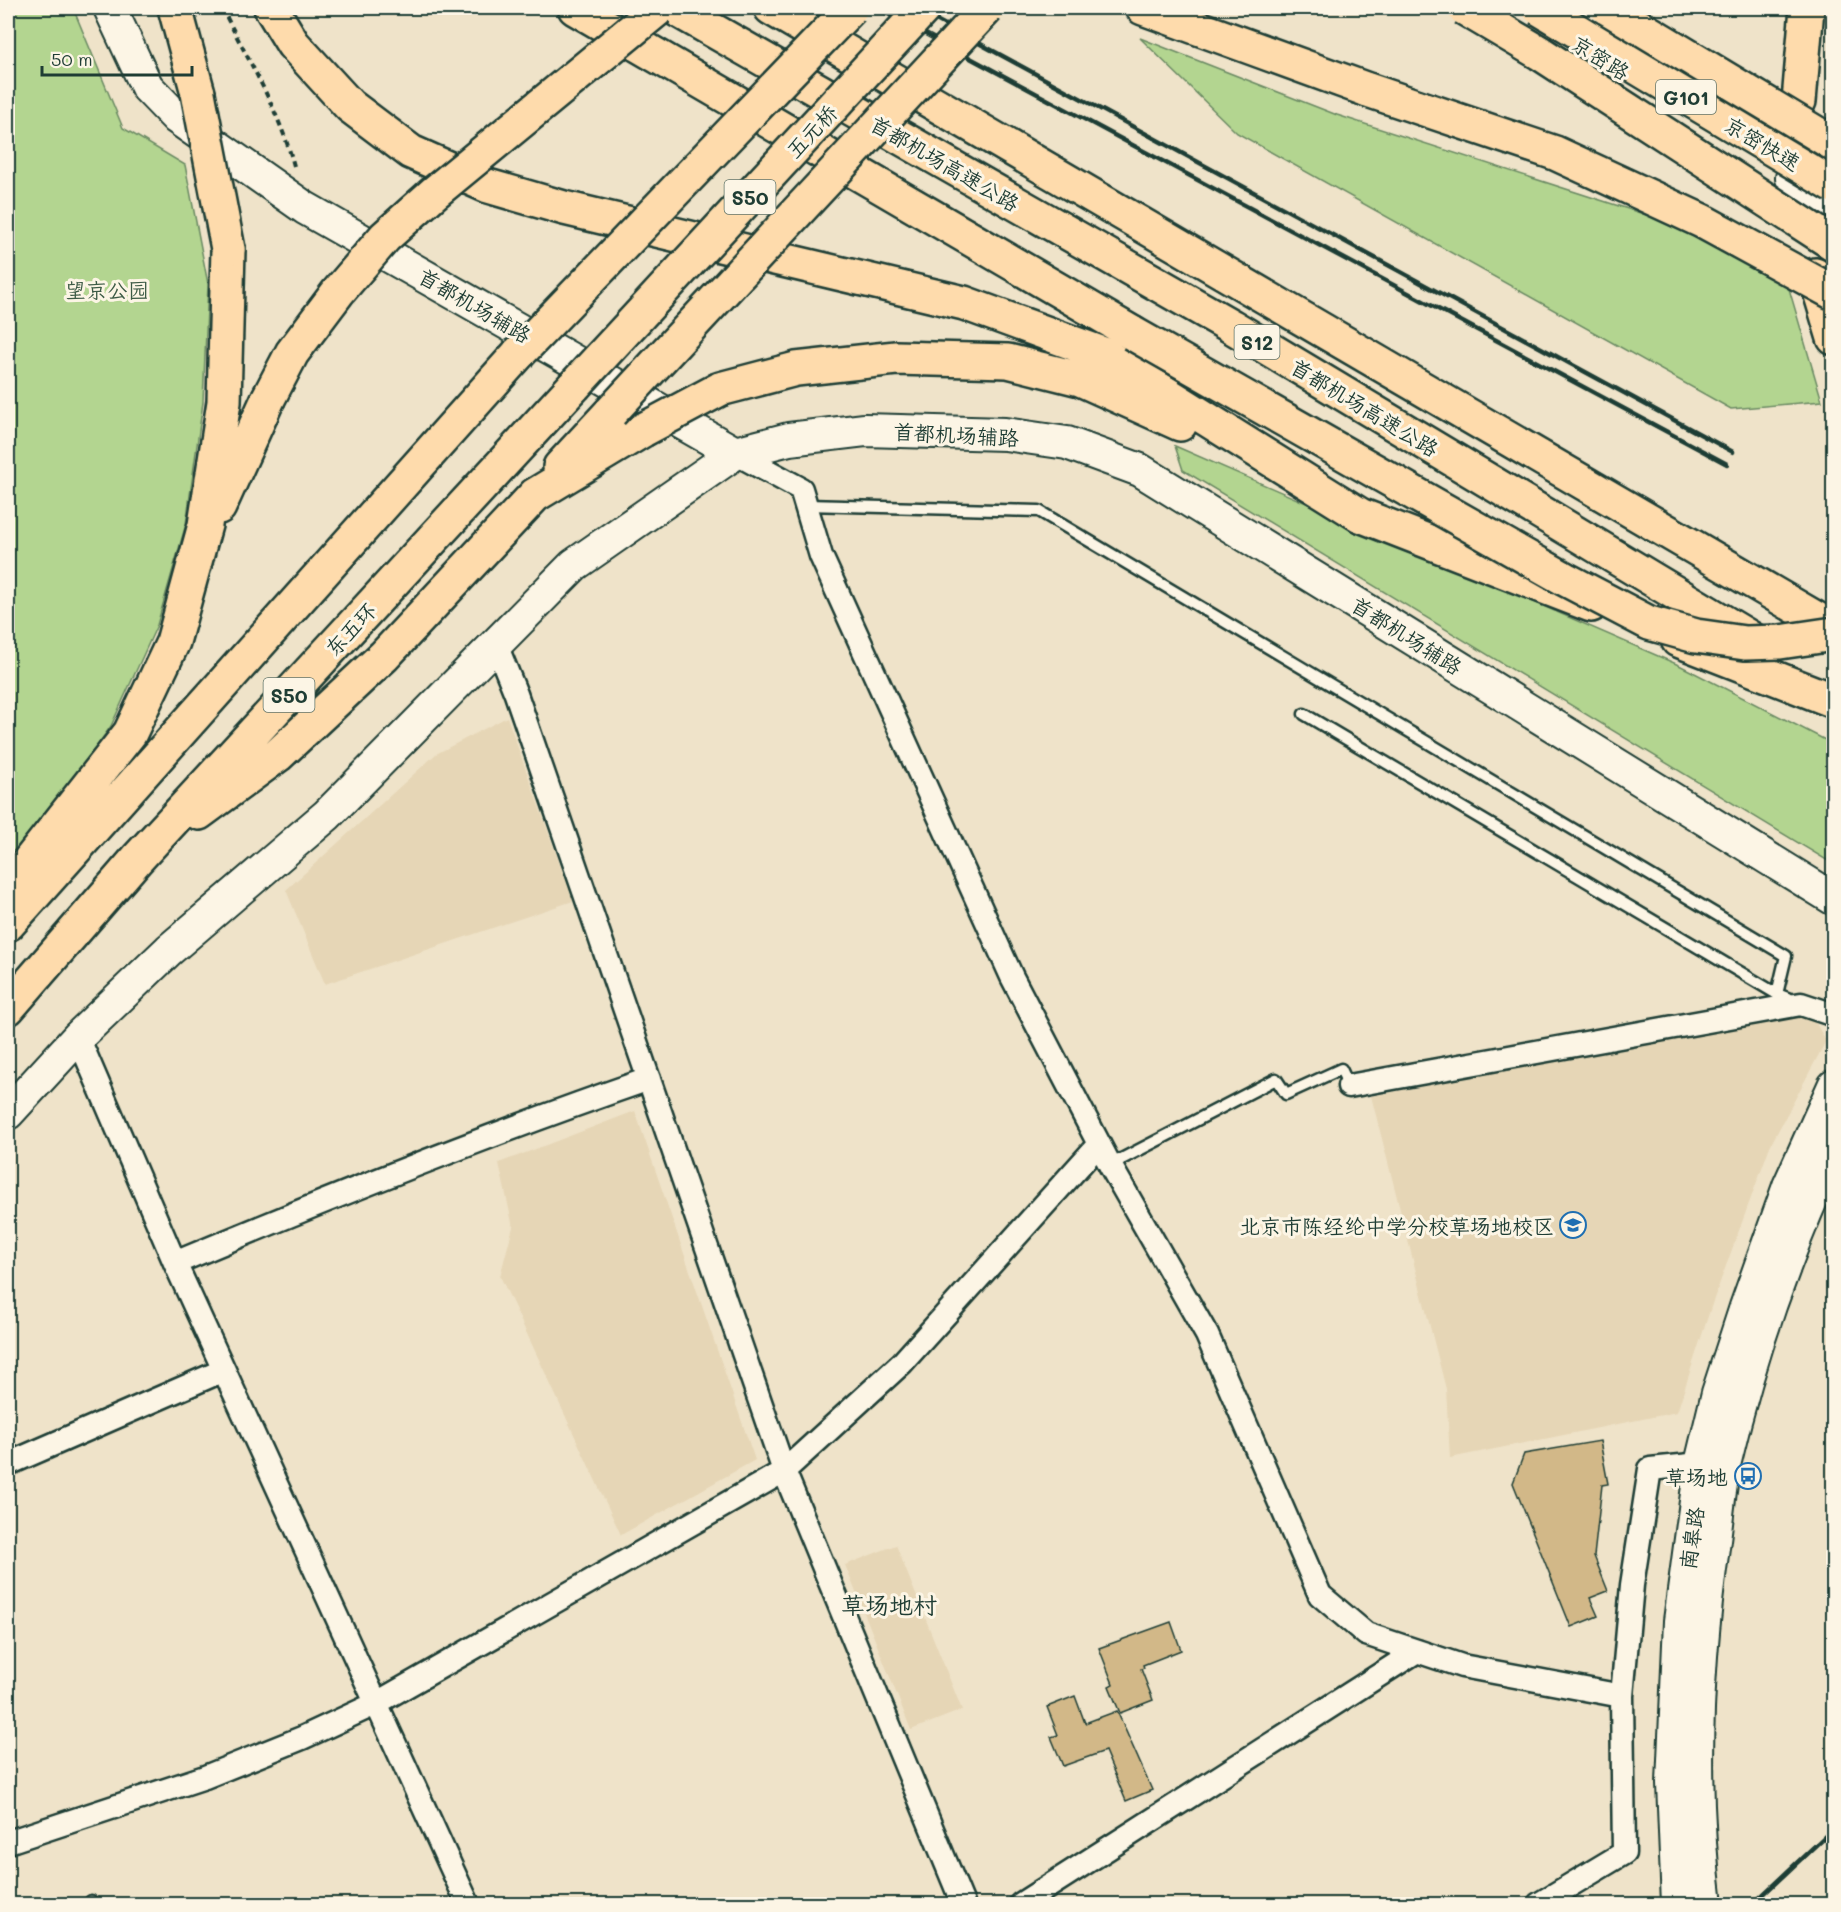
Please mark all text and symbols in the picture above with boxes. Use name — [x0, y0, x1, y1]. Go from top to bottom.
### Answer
street label: 京密路 — [1567, 29, 1635, 85]
scale bar — [42, 39, 192, 77]
text: 50 m — [51, 47, 93, 71]
road number: G101 — [1656, 80, 1716, 114]
street label: 五元桥 — [780, 99, 842, 163]
street label: 首都机场高速公路 — [866, 109, 1024, 217]
street label: 京密快速 — [1720, 110, 1806, 176]
road number: S50 — [724, 180, 776, 214]
street label: 首都机场辅路 — [414, 262, 536, 348]
park label: 望京公园 — [65, 276, 149, 303]
road number: S12 — [1234, 325, 1280, 359]
street label: 首都机场高速公路 — [1286, 352, 1444, 462]
street label: 首都机场辅路 — [892, 417, 1020, 451]
street label: 首都机场辅路 — [1346, 590, 1468, 680]
street label: 东五环 — [319, 597, 381, 661]
road number: S50 — [264, 678, 314, 712]
school or university icon: 北京市陈经纶中学分校草场地校区 — [1558, 1210, 1588, 1240]
place label: 北京市陈经纶中学分校草场地校区 — [1239, 1212, 1554, 1239]
bus stop icon: 草场地 — [1733, 1461, 1763, 1491]
place label: 草场地 — [1665, 1463, 1728, 1490]
street label: 南皋路 — [1673, 1505, 1709, 1571]
district label: 草场地村 — [841, 1589, 937, 1620]

